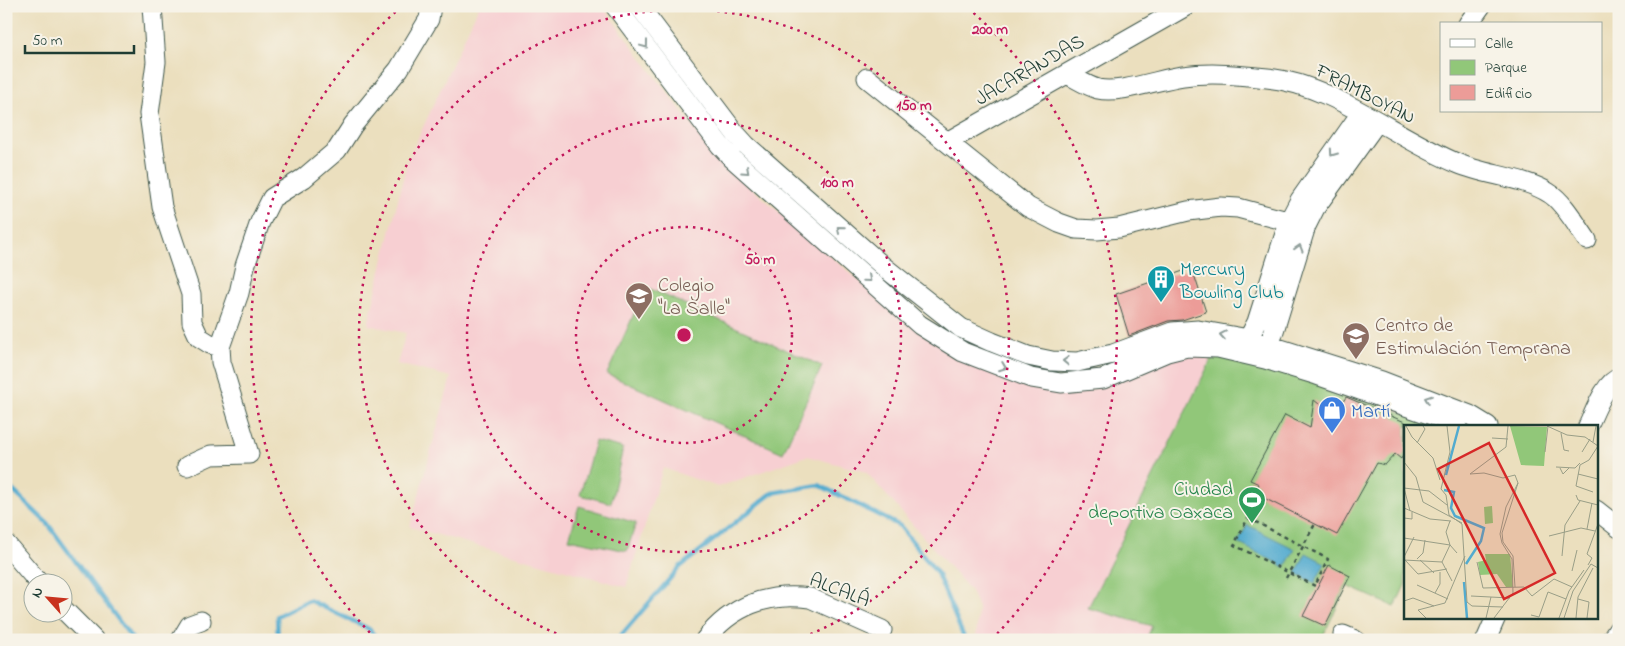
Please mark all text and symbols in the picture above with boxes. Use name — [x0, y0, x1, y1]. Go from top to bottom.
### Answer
text: 200 m — [971, 19, 1008, 41]
scale bar — [25, 22, 134, 54]
legend — [1440, 22, 1602, 112]
street label: JACARANDAS — [970, 28, 1091, 114]
text: 50 m — [32, 30, 63, 52]
text: Calle — [1485, 33, 1513, 55]
one-way arrow — [639, 39, 647, 48]
street label: FRAMBOYAN — [1309, 57, 1420, 133]
text: Parque — [1485, 57, 1527, 79]
text: Edificio — [1485, 83, 1532, 105]
text: 150 m — [896, 95, 932, 117]
one-way arrow — [1330, 147, 1339, 157]
one-way arrow — [741, 166, 750, 175]
text: 100 m — [820, 172, 854, 194]
one-way arrow — [837, 225, 846, 234]
one-way arrow — [1293, 245, 1303, 253]
text: 50 m — [745, 249, 776, 271]
place label: Mercury Bowling Club — [1179, 256, 1284, 309]
building icon: Mercury Bowling Club — [1146, 264, 1176, 303]
place label: Colegio "La Salle" — [658, 272, 730, 324]
one-way arrow — [863, 273, 872, 282]
school or university icon: Colegio "La Salle" — [624, 281, 654, 320]
place label: Centro de Estimulación Temprana — [1375, 312, 1571, 364]
school or university icon: Centro de Estimulación Temprana — [1341, 321, 1371, 360]
centre of rings — [675, 326, 693, 344]
one-way arrow — [1219, 331, 1228, 341]
one-way arrow — [1062, 356, 1070, 367]
one-way arrow — [998, 362, 1006, 372]
shop icon: Martí — [1317, 395, 1347, 434]
one-way arrow — [1424, 395, 1433, 405]
place label: Martí — [1351, 398, 1390, 427]
inset map — [1404, 425, 1598, 618]
place label: Ciudad deportiva Oaxaca — [1088, 476, 1233, 528]
sports icon: Ciudad deportiva Oaxaca — [1237, 485, 1267, 524]
street label: ALCALÁ — [805, 567, 874, 616]
north arrow — [22, 574, 72, 624]
text: N — [26, 584, 49, 602]

